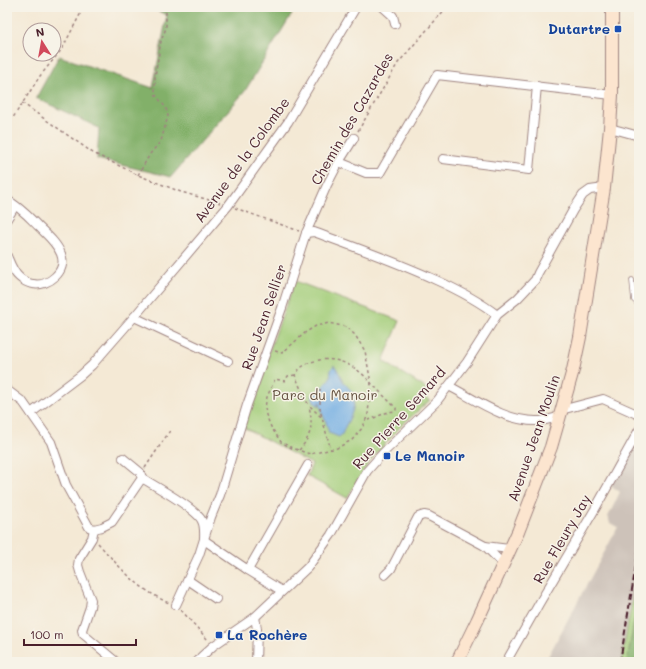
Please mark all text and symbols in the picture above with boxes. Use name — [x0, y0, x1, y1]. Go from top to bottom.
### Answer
place label: Dutartre — [548, 19, 610, 38]
north arrow — [22, 22, 62, 62]
text: N — [34, 24, 46, 40]
marker: Dutartre — [613, 24, 623, 34]
street label: Chemin des Cazardes — [306, 49, 397, 188]
street label: Avenue de la Colombe — [190, 93, 294, 226]
street label: Rue Jean Sellier — [237, 261, 291, 372]
street label: Rue Pierre Semard — [348, 363, 450, 473]
street label: Avenue Jean Moulin — [503, 372, 564, 504]
park label: Parc du Manoir — [272, 385, 378, 404]
place label: Le Manoir — [395, 446, 465, 465]
marker: Le Manoir — [382, 451, 392, 461]
street label: Rue Fleury Jay — [528, 491, 595, 587]
scale bar — [24, 621, 136, 647]
place label: La Rochère — [227, 625, 307, 644]
text: 100 m — [30, 626, 64, 642]
marker: La Rochère — [214, 630, 224, 640]

